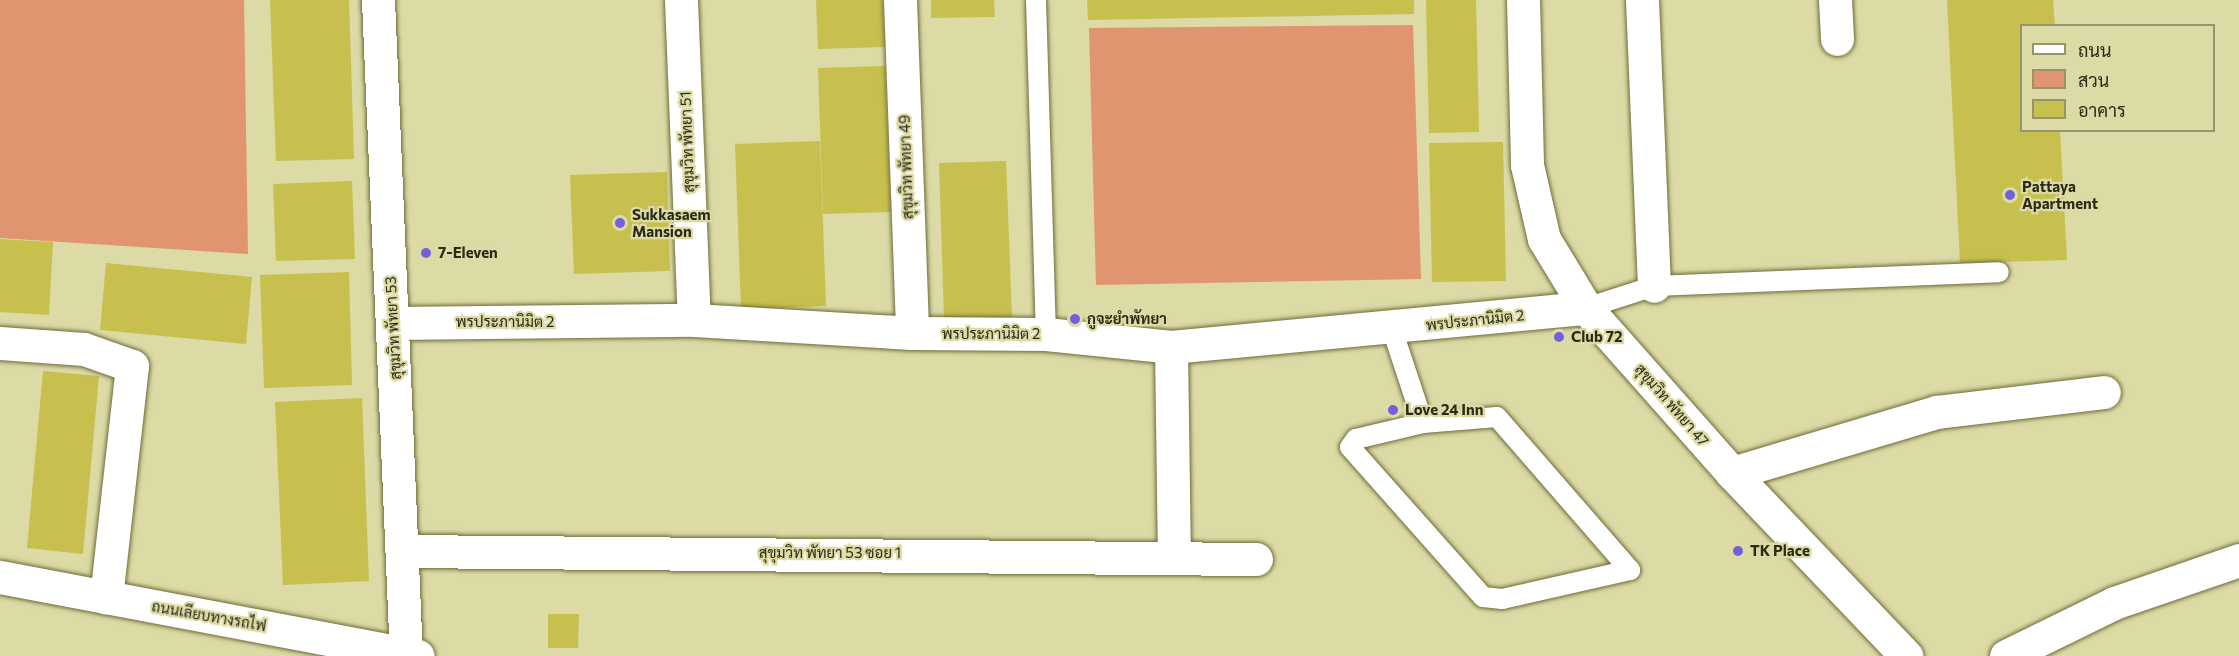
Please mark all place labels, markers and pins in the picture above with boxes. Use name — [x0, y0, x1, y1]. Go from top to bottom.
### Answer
place label: Pattaya Apartment — [2022, 177, 2098, 212]
marker: Pattaya Apartment — [2003, 188, 2017, 202]
place label: Sukkasaem Mansion — [632, 205, 711, 240]
marker: Sukkasaem Mansion — [613, 216, 627, 230]
place label: 7-Eleven — [438, 244, 498, 262]
marker: 7-Eleven — [419, 246, 433, 260]
place label: กูจะยำพัทยา — [1087, 310, 1167, 328]
marker: กูจะยำพัทยา — [1068, 312, 1082, 326]
place label: Club 72 — [1571, 328, 1622, 346]
marker: Club 72 — [1552, 330, 1566, 344]
place label: Love 24 Inn — [1405, 401, 1483, 419]
marker: Love 24 Inn — [1386, 403, 1400, 417]
place label: TK Place — [1750, 542, 1810, 560]
marker: TK Place — [1731, 544, 1745, 558]

